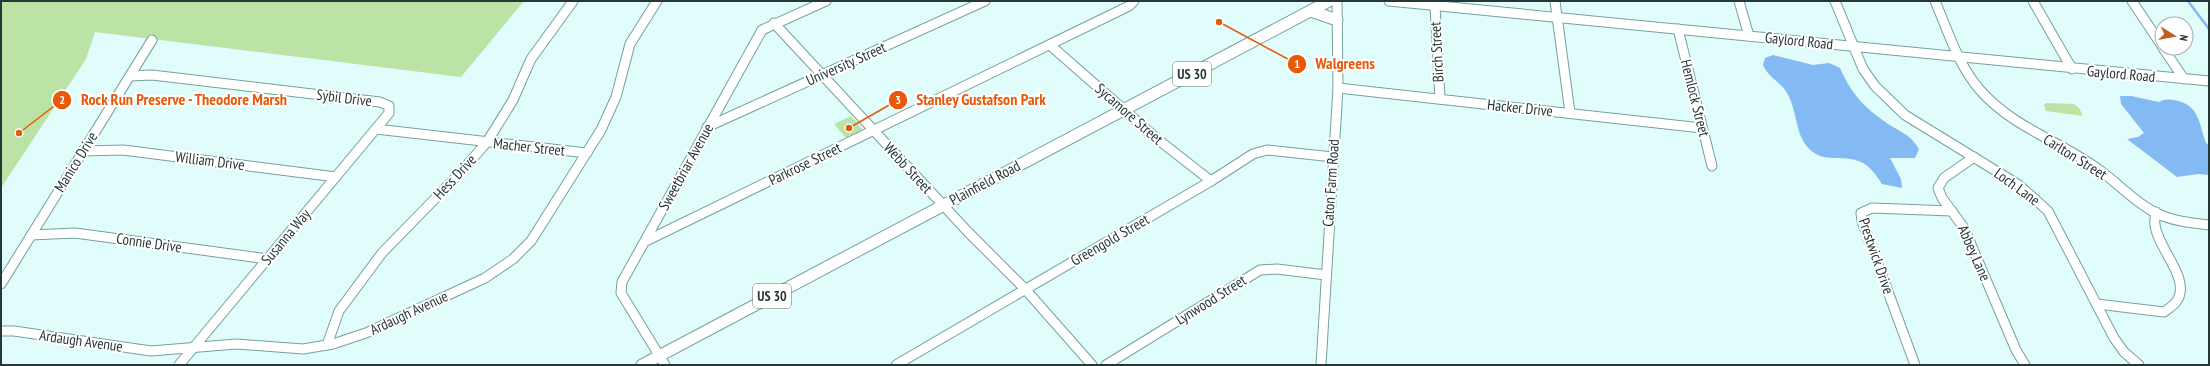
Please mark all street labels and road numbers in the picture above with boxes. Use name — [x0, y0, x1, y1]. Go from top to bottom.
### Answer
street label: Birch Street — [1425, 21, 1448, 83]
street label: Gaylord Road — [1764, 27, 1834, 54]
street label: University Street — [803, 37, 889, 90]
street label: Hemlock Street — [1677, 57, 1714, 139]
street label: Gaylord Road — [2086, 61, 2156, 86]
road number: US 30 — [1173, 62, 1211, 86]
street label: Sycamore Street — [1091, 79, 1167, 148]
street label: Sybil Drive — [315, 85, 373, 110]
street label: Hacker Drive — [1486, 95, 1554, 120]
street label: Sweetbriar Avenue — [654, 120, 717, 213]
street label: Manico Drive — [50, 128, 101, 195]
street label: Carlton Street — [2040, 130, 2111, 184]
street label: Macher Street — [492, 133, 566, 160]
street label: Parkrose Street — [765, 138, 844, 189]
street label: Webb Street — [880, 138, 937, 197]
street label: Caton Farm Road — [1318, 139, 1343, 227]
street label: William Drive — [174, 147, 246, 174]
street label: Hess Drive — [429, 150, 480, 203]
street label: Plainfield Road — [946, 156, 1023, 209]
street label: Loch Lane — [1991, 164, 2044, 210]
street label: Susanna Way — [257, 205, 315, 269]
street label: Greengold Street — [1067, 209, 1152, 270]
street label: Prestwick Drive — [1855, 215, 1898, 296]
street label: Abbey Lane — [1954, 222, 1995, 284]
street label: Connie Drive — [115, 229, 183, 257]
street label: Lynwood Street — [1172, 270, 1250, 329]
road number: US 30 — [753, 284, 791, 308]
street label: Ardaugh Avenue — [367, 286, 451, 339]
street label: Ardaugh Avenue — [38, 325, 124, 356]

